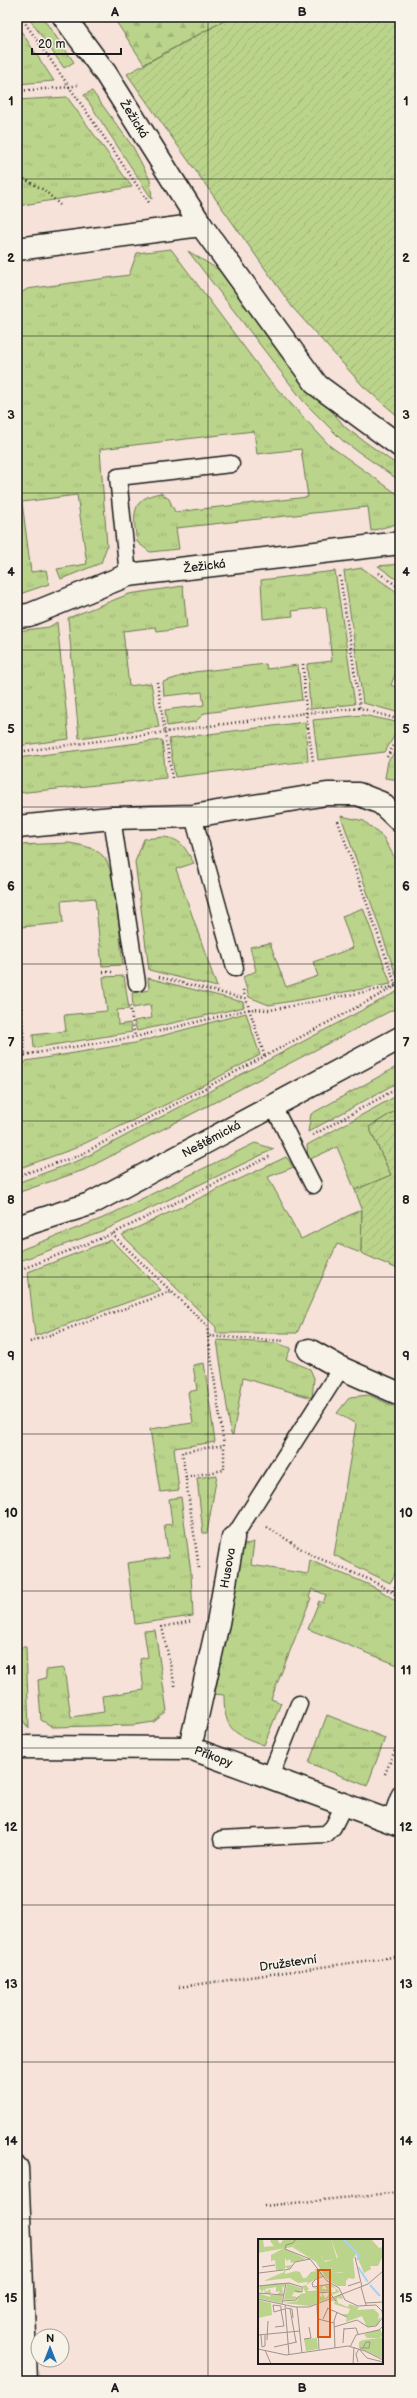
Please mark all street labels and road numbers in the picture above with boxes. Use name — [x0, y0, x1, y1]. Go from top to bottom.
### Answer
street label: Žežická — [116, 96, 152, 141]
street label: Žežická — [182, 557, 227, 577]
street label: Neštěmická — [179, 1118, 244, 1161]
street label: Husova — [217, 1547, 239, 1589]
street label: Příkopy — [192, 1743, 235, 1771]
street label: Družstevní — [259, 1952, 318, 1975]

